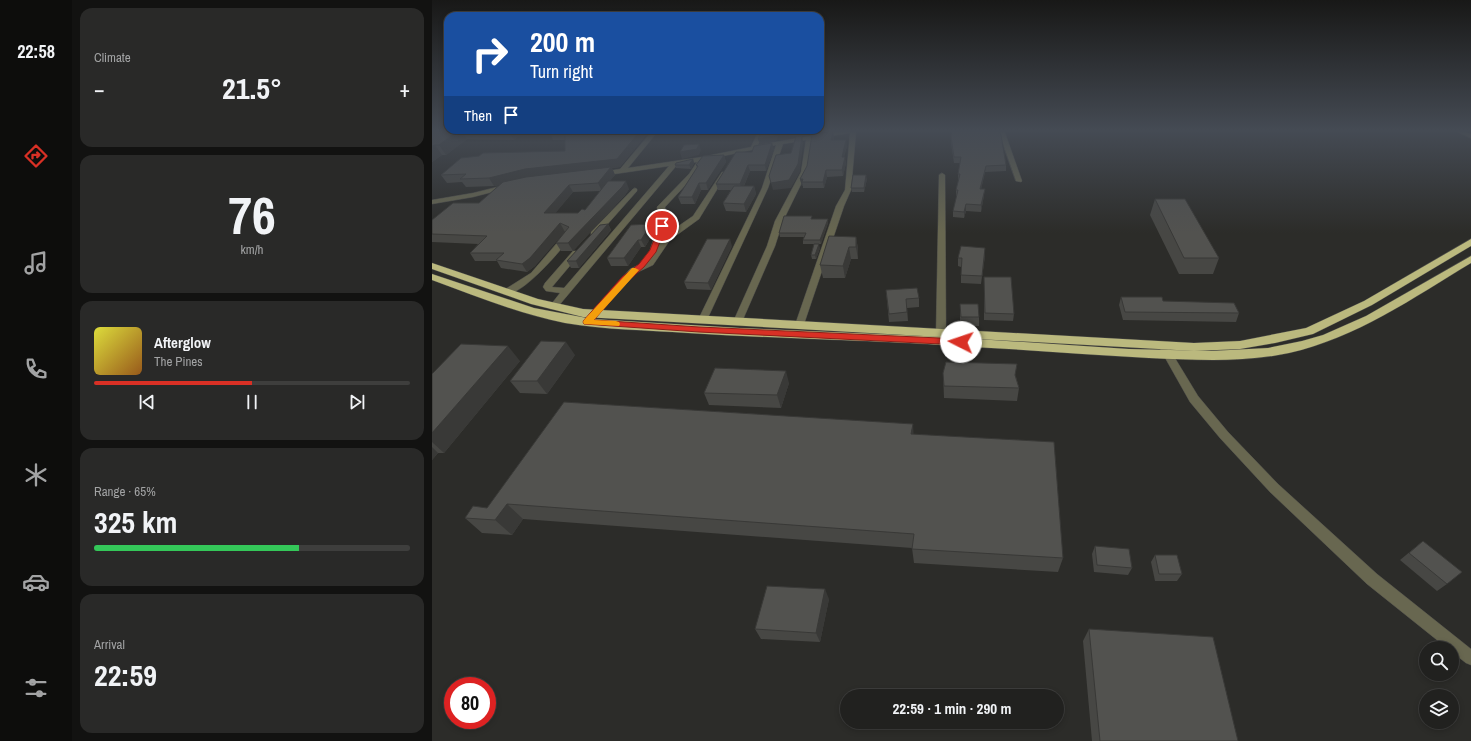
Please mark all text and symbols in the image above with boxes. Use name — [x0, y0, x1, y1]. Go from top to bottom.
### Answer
text: 200 m — [530, 23, 595, 61]
icon: right — [464, 28, 516, 80]
text: 22:58 — [17, 39, 55, 64]
text: Climate — [94, 49, 131, 66]
text: Turn right — [530, 59, 593, 84]
text: 21.5° — [222, 68, 282, 108]
text: − — [94, 74, 105, 104]
text: + — [399, 74, 410, 104]
icon: arrive — [500, 104, 522, 126]
text: Then — [464, 105, 492, 126]
icon: directions — [22, 142, 50, 170]
text: 76 — [228, 180, 276, 250]
pin — [645, 209, 679, 243]
icon: arrive — [651, 215, 673, 237]
text: km/h — [240, 241, 264, 258]
icon: music — [22, 249, 50, 277]
position arrow — [940, 321, 982, 363]
text: Afterglow — [154, 332, 211, 353]
text: The Pines — [154, 353, 203, 370]
icon: phone — [22, 355, 50, 383]
icon: previous — [136, 391, 158, 413]
icon: pause — [241, 391, 263, 413]
icon: next — [346, 391, 368, 413]
icon: climate — [22, 461, 50, 489]
text: Range · 65% — [94, 483, 156, 500]
text: 325 km — [94, 502, 177, 542]
icon: car — [22, 568, 50, 596]
text: Arrival — [94, 636, 125, 653]
map controls — [1419, 641, 1459, 729]
button: search — [1419, 641, 1459, 681]
text: 22:59 — [94, 655, 157, 695]
icon: filters — [22, 674, 50, 702]
speed limit sign: 80 — [444, 677, 496, 729]
button: layers — [1419, 689, 1459, 729]
text: 22:59 · 1 min · 290 m — [893, 698, 1011, 719]

